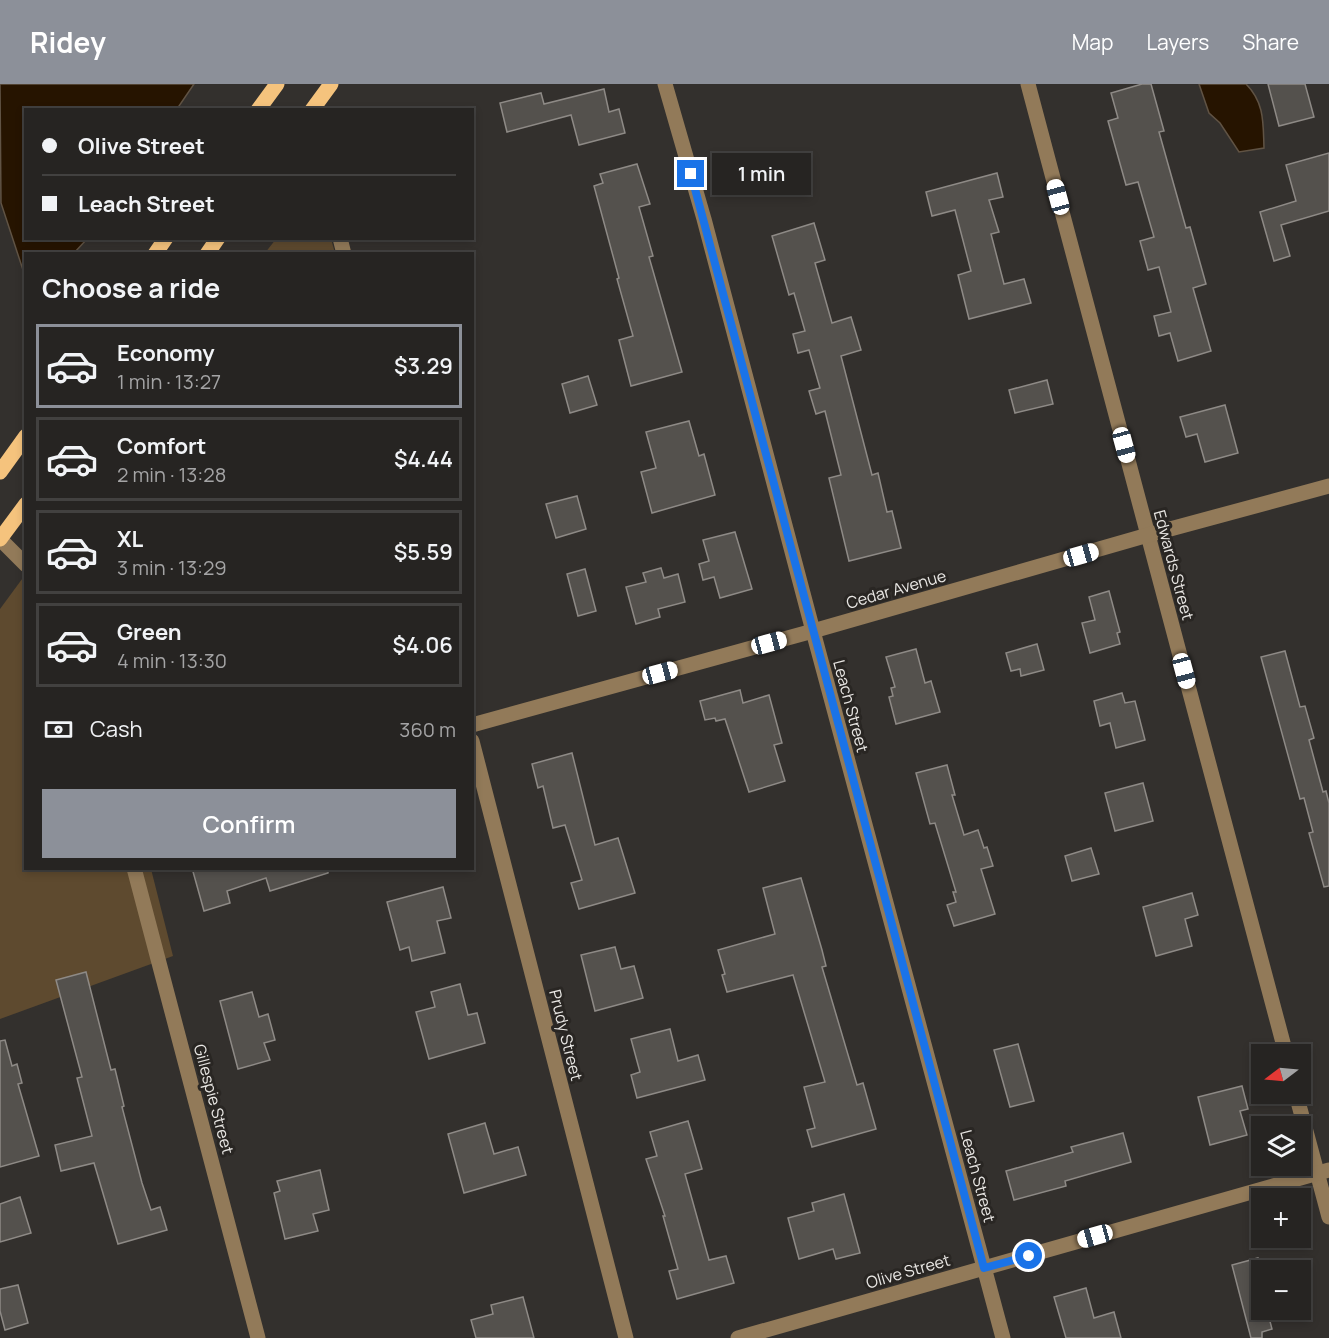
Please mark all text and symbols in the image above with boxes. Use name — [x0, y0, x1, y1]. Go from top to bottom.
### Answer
text: Ridey — [30, 23, 106, 61]
text: Map — [1072, 28, 1113, 56]
text: Layers — [1146, 28, 1209, 56]
text: Share — [1242, 28, 1299, 56]
text: Olive Street — [78, 131, 205, 161]
callout: 1 min — [712, 153, 811, 195]
route end — [677, 160, 704, 187]
text: 1 min — [738, 160, 785, 187]
car — [1045, 177, 1071, 217]
text: Leach Street — [78, 189, 215, 219]
text: Choose a ride — [42, 269, 220, 306]
text: Economy — [117, 338, 215, 368]
icon: car — [45, 339, 99, 393]
text: $3.29 — [394, 351, 453, 381]
text: 1 min · 13:27 — [117, 368, 221, 395]
car — [1111, 425, 1137, 465]
text: Comfort — [117, 431, 206, 461]
icon: car — [45, 432, 99, 486]
text: $4.44 — [394, 444, 453, 474]
text: 2 min · 13:28 — [117, 461, 226, 488]
street label: Edwards Street — [1149, 508, 1199, 622]
text: XL — [117, 524, 143, 554]
icon: car — [45, 525, 99, 579]
text: $5.59 — [394, 537, 453, 567]
car — [1061, 541, 1101, 569]
text: 3 min · 13:29 — [117, 554, 227, 581]
street label: Cedar Avenue — [844, 564, 948, 614]
text: Green — [117, 617, 182, 647]
icon: car — [45, 618, 99, 672]
text: $4.06 — [393, 630, 453, 660]
car — [749, 630, 789, 656]
text: 4 min · 13:30 — [117, 647, 227, 674]
car — [1171, 651, 1197, 691]
street label: Leach Street — [828, 657, 874, 755]
car — [640, 660, 680, 686]
icon: cash — [42, 713, 75, 746]
text: Cash — [90, 714, 143, 744]
text: 360 m — [399, 716, 456, 743]
button: Confirm — [42, 789, 456, 858]
street label: Prudy Street — [544, 987, 588, 1083]
street label: Gillespie Street — [189, 1042, 239, 1156]
north arrow — [1251, 1044, 1311, 1104]
map controls — [1251, 1044, 1311, 1320]
button: layers — [1251, 1116, 1311, 1176]
street label: Leach Street — [955, 1127, 1001, 1225]
button: + — [1251, 1188, 1311, 1248]
car — [1075, 1222, 1115, 1250]
route start — [1015, 1242, 1042, 1269]
street label: Olive Street — [863, 1249, 953, 1293]
button: − — [1251, 1260, 1311, 1320]

